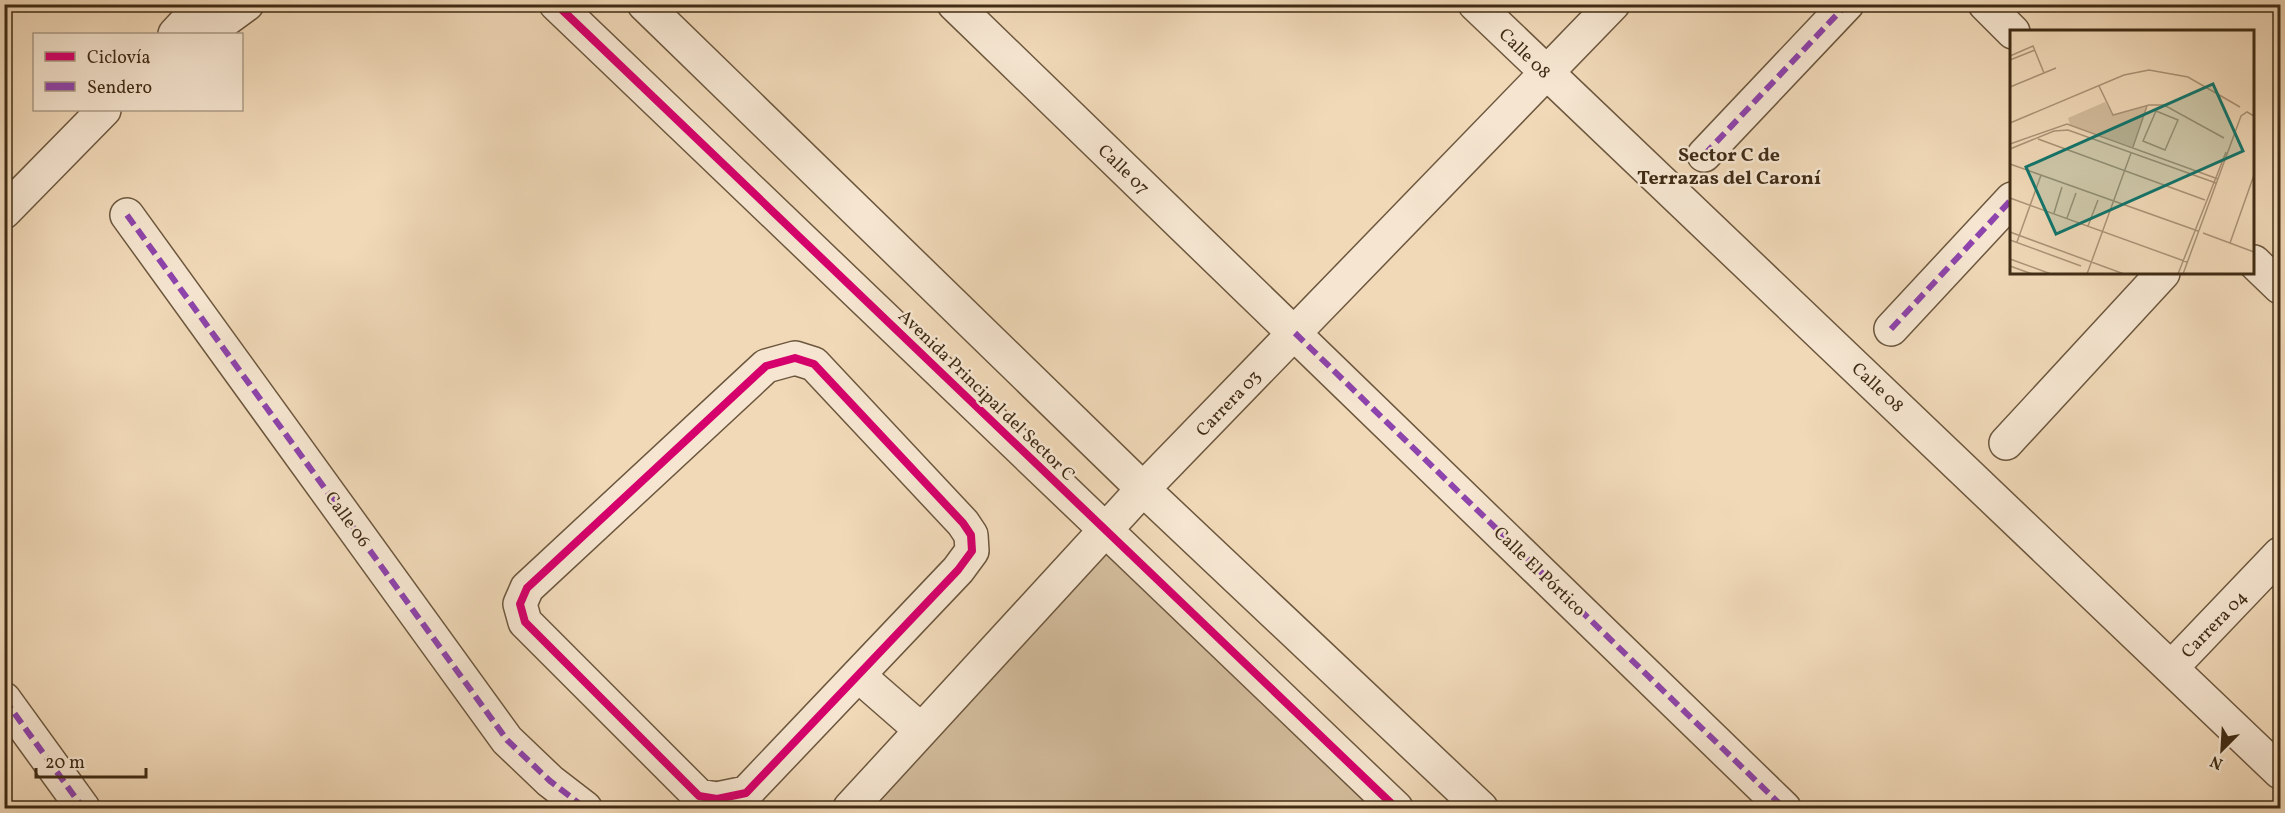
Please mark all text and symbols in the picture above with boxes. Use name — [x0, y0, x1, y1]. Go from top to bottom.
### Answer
street label: Calle 08 — [1492, 23, 1556, 85]
inset map — [2010, 30, 2255, 274]
legend — [33, 33, 243, 111]
text: Ciclovía — [87, 46, 150, 71]
text: Sendero — [87, 76, 152, 101]
street label: Calle 07 — [1092, 139, 1154, 201]
district label: Sector C de Terrazas del Caroní — [1637, 142, 1821, 193]
street label: Avenida Principal del Sector C — [892, 305, 1080, 487]
street label: Calle 08 — [1845, 357, 1909, 419]
street label: Carrera 03 — [1191, 365, 1267, 443]
street label: Calle 06 — [318, 487, 376, 553]
street label: Calle El Pórtico — [1487, 521, 1591, 623]
street label: Carrera 04 — [2176, 586, 2254, 664]
north arrow — [2192, 720, 2252, 780]
scale bar — [36, 741, 146, 779]
text: N — [2207, 749, 2226, 774]
text: 20 m — [45, 751, 85, 776]

